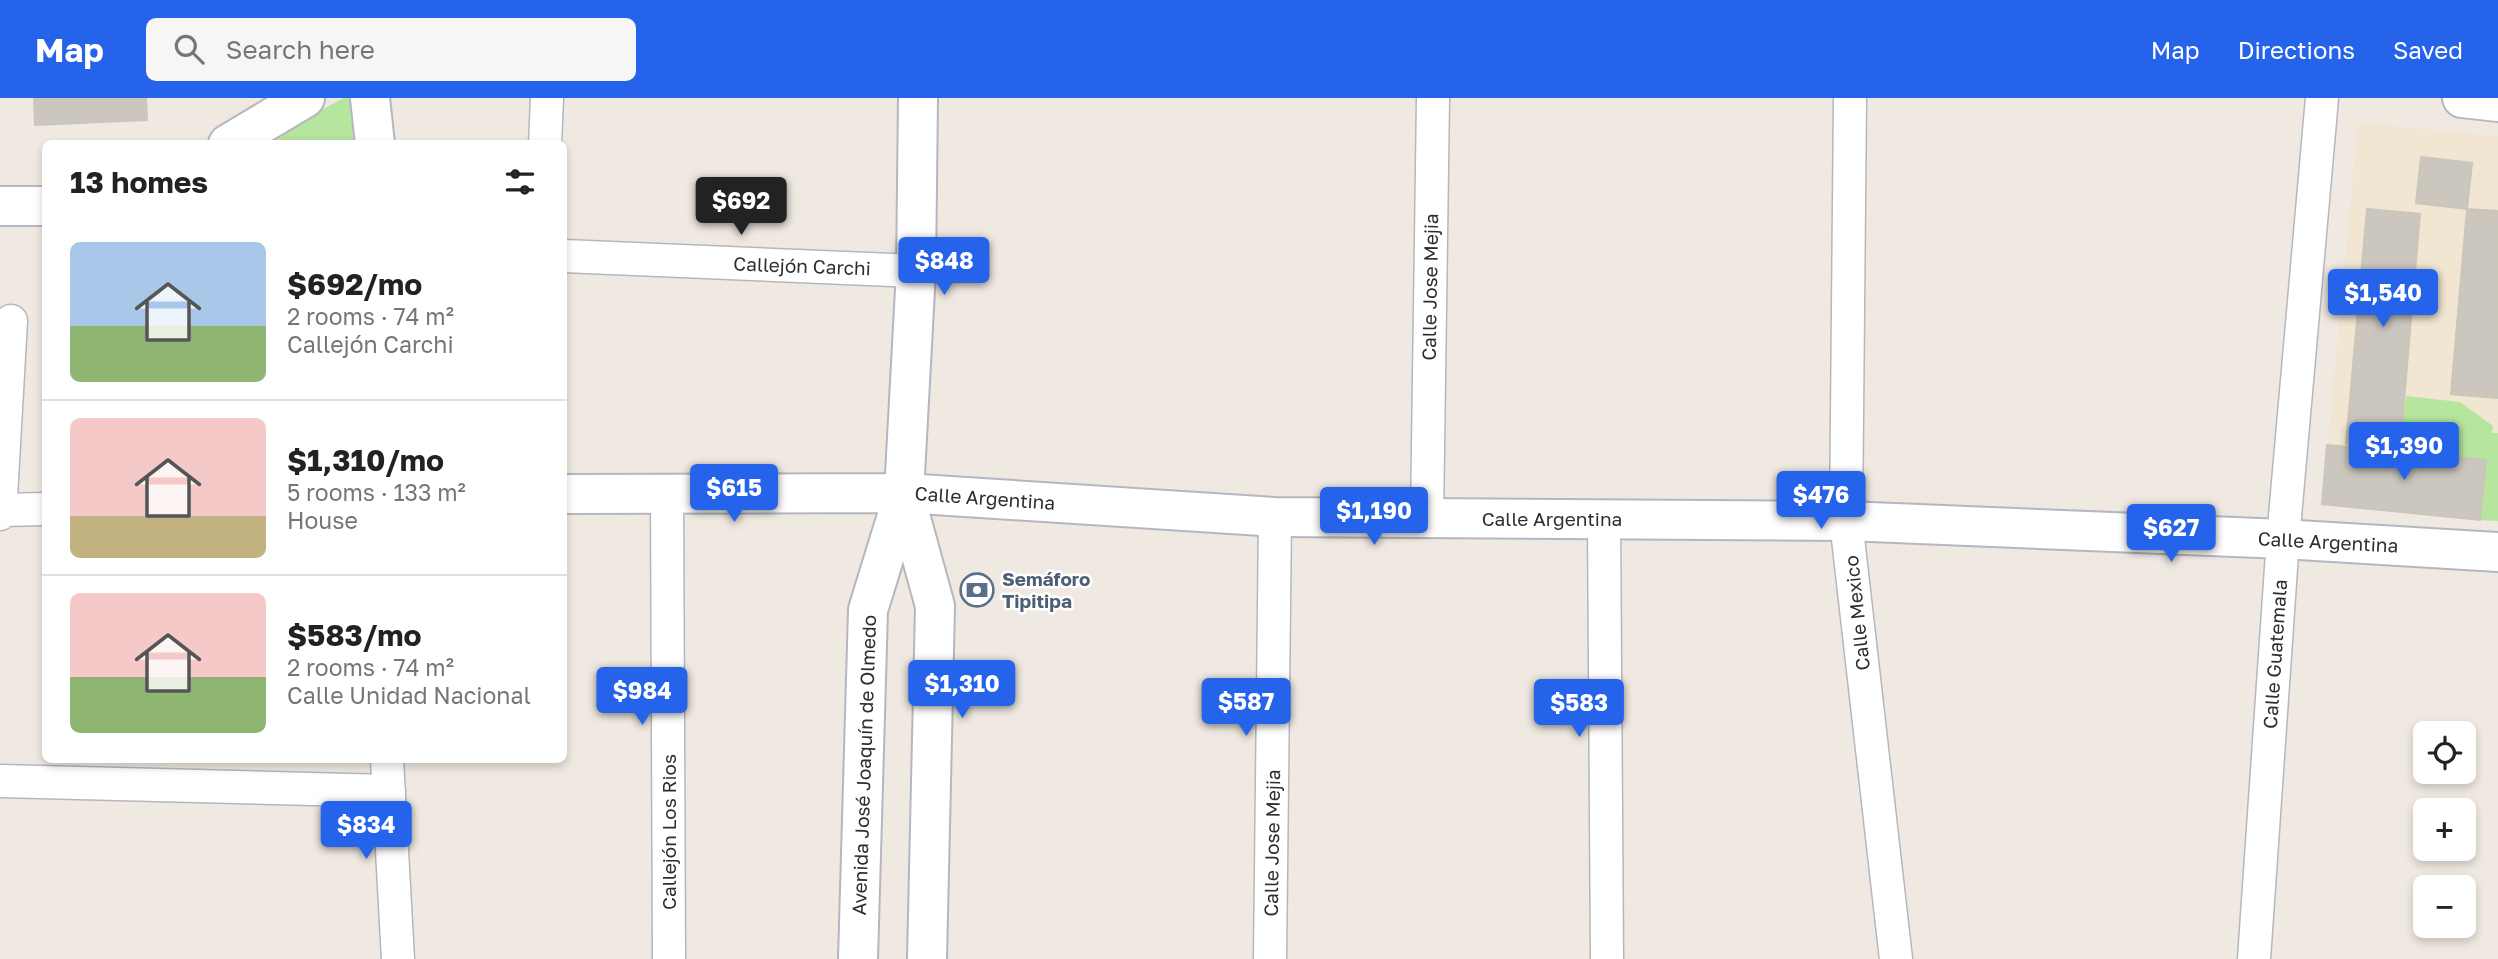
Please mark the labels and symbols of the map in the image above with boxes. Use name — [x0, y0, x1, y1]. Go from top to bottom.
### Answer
pin: $692 — [700, 178, 782, 237]
street label: Calle Jose Mejia — [1417, 213, 1442, 361]
pin: $848 — [903, 238, 985, 297]
street label: Callejón Carchi — [733, 252, 871, 279]
pin: $1,540 — [2326, 270, 2440, 329]
pin: $1,390 — [2347, 422, 2461, 482]
pin: $615 — [693, 464, 775, 524]
pin: $476 — [1780, 472, 1862, 531]
street label: Calle Argentina — [914, 481, 1056, 514]
pin: $1,190 — [1317, 488, 1431, 547]
pin: $627 — [2130, 504, 2212, 564]
street label: Calle Argentina — [1482, 507, 1622, 530]
street label: Calle Argentina — [2257, 526, 2399, 557]
street label: Calle Mexico — [1839, 554, 1874, 672]
place label: Semáforo Tipitipa — [1002, 567, 1090, 612]
bank icon: Semáforo Tipitipa — [958, 571, 996, 609]
street label: Calle Guatemala — [2258, 578, 2291, 729]
street label: Avenida José Joaquín de Olmedo — [847, 614, 880, 916]
pin: $1,310 — [905, 660, 1019, 720]
pin: $984 — [601, 668, 683, 727]
pin: $587 — [1205, 678, 1287, 738]
pin: $583 — [1538, 680, 1620, 739]
street label: Callejón Los Rios — [657, 754, 680, 910]
street label: Calle Jose Mejia — [1259, 769, 1284, 917]
pin: $834 — [325, 802, 407, 861]

